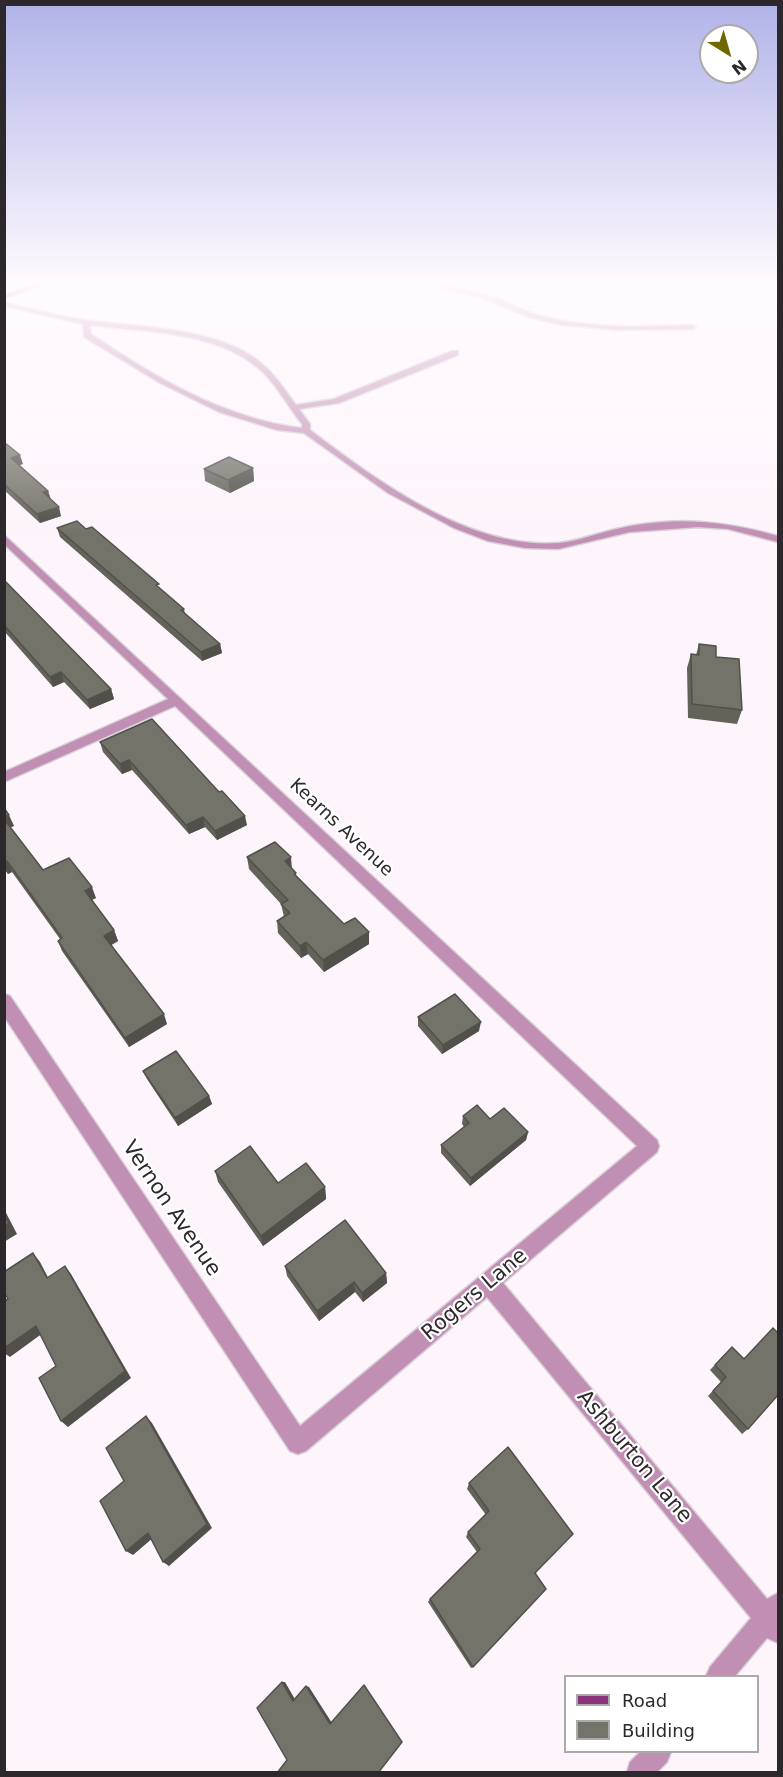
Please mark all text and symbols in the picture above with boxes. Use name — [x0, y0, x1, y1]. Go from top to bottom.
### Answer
north arrow — [699, 24, 759, 84]
text: N — [728, 56, 750, 79]
street label: Kearns Avenue — [285, 775, 397, 881]
street label: Vernon Avenue — [116, 1136, 226, 1282]
street label: Rogers Lane — [417, 1244, 533, 1346]
street label: Ashburton Lane — [571, 1385, 697, 1529]
legend — [564, 1675, 759, 1753]
text: Road — [622, 1690, 667, 1711]
text: Building — [622, 1720, 695, 1741]

